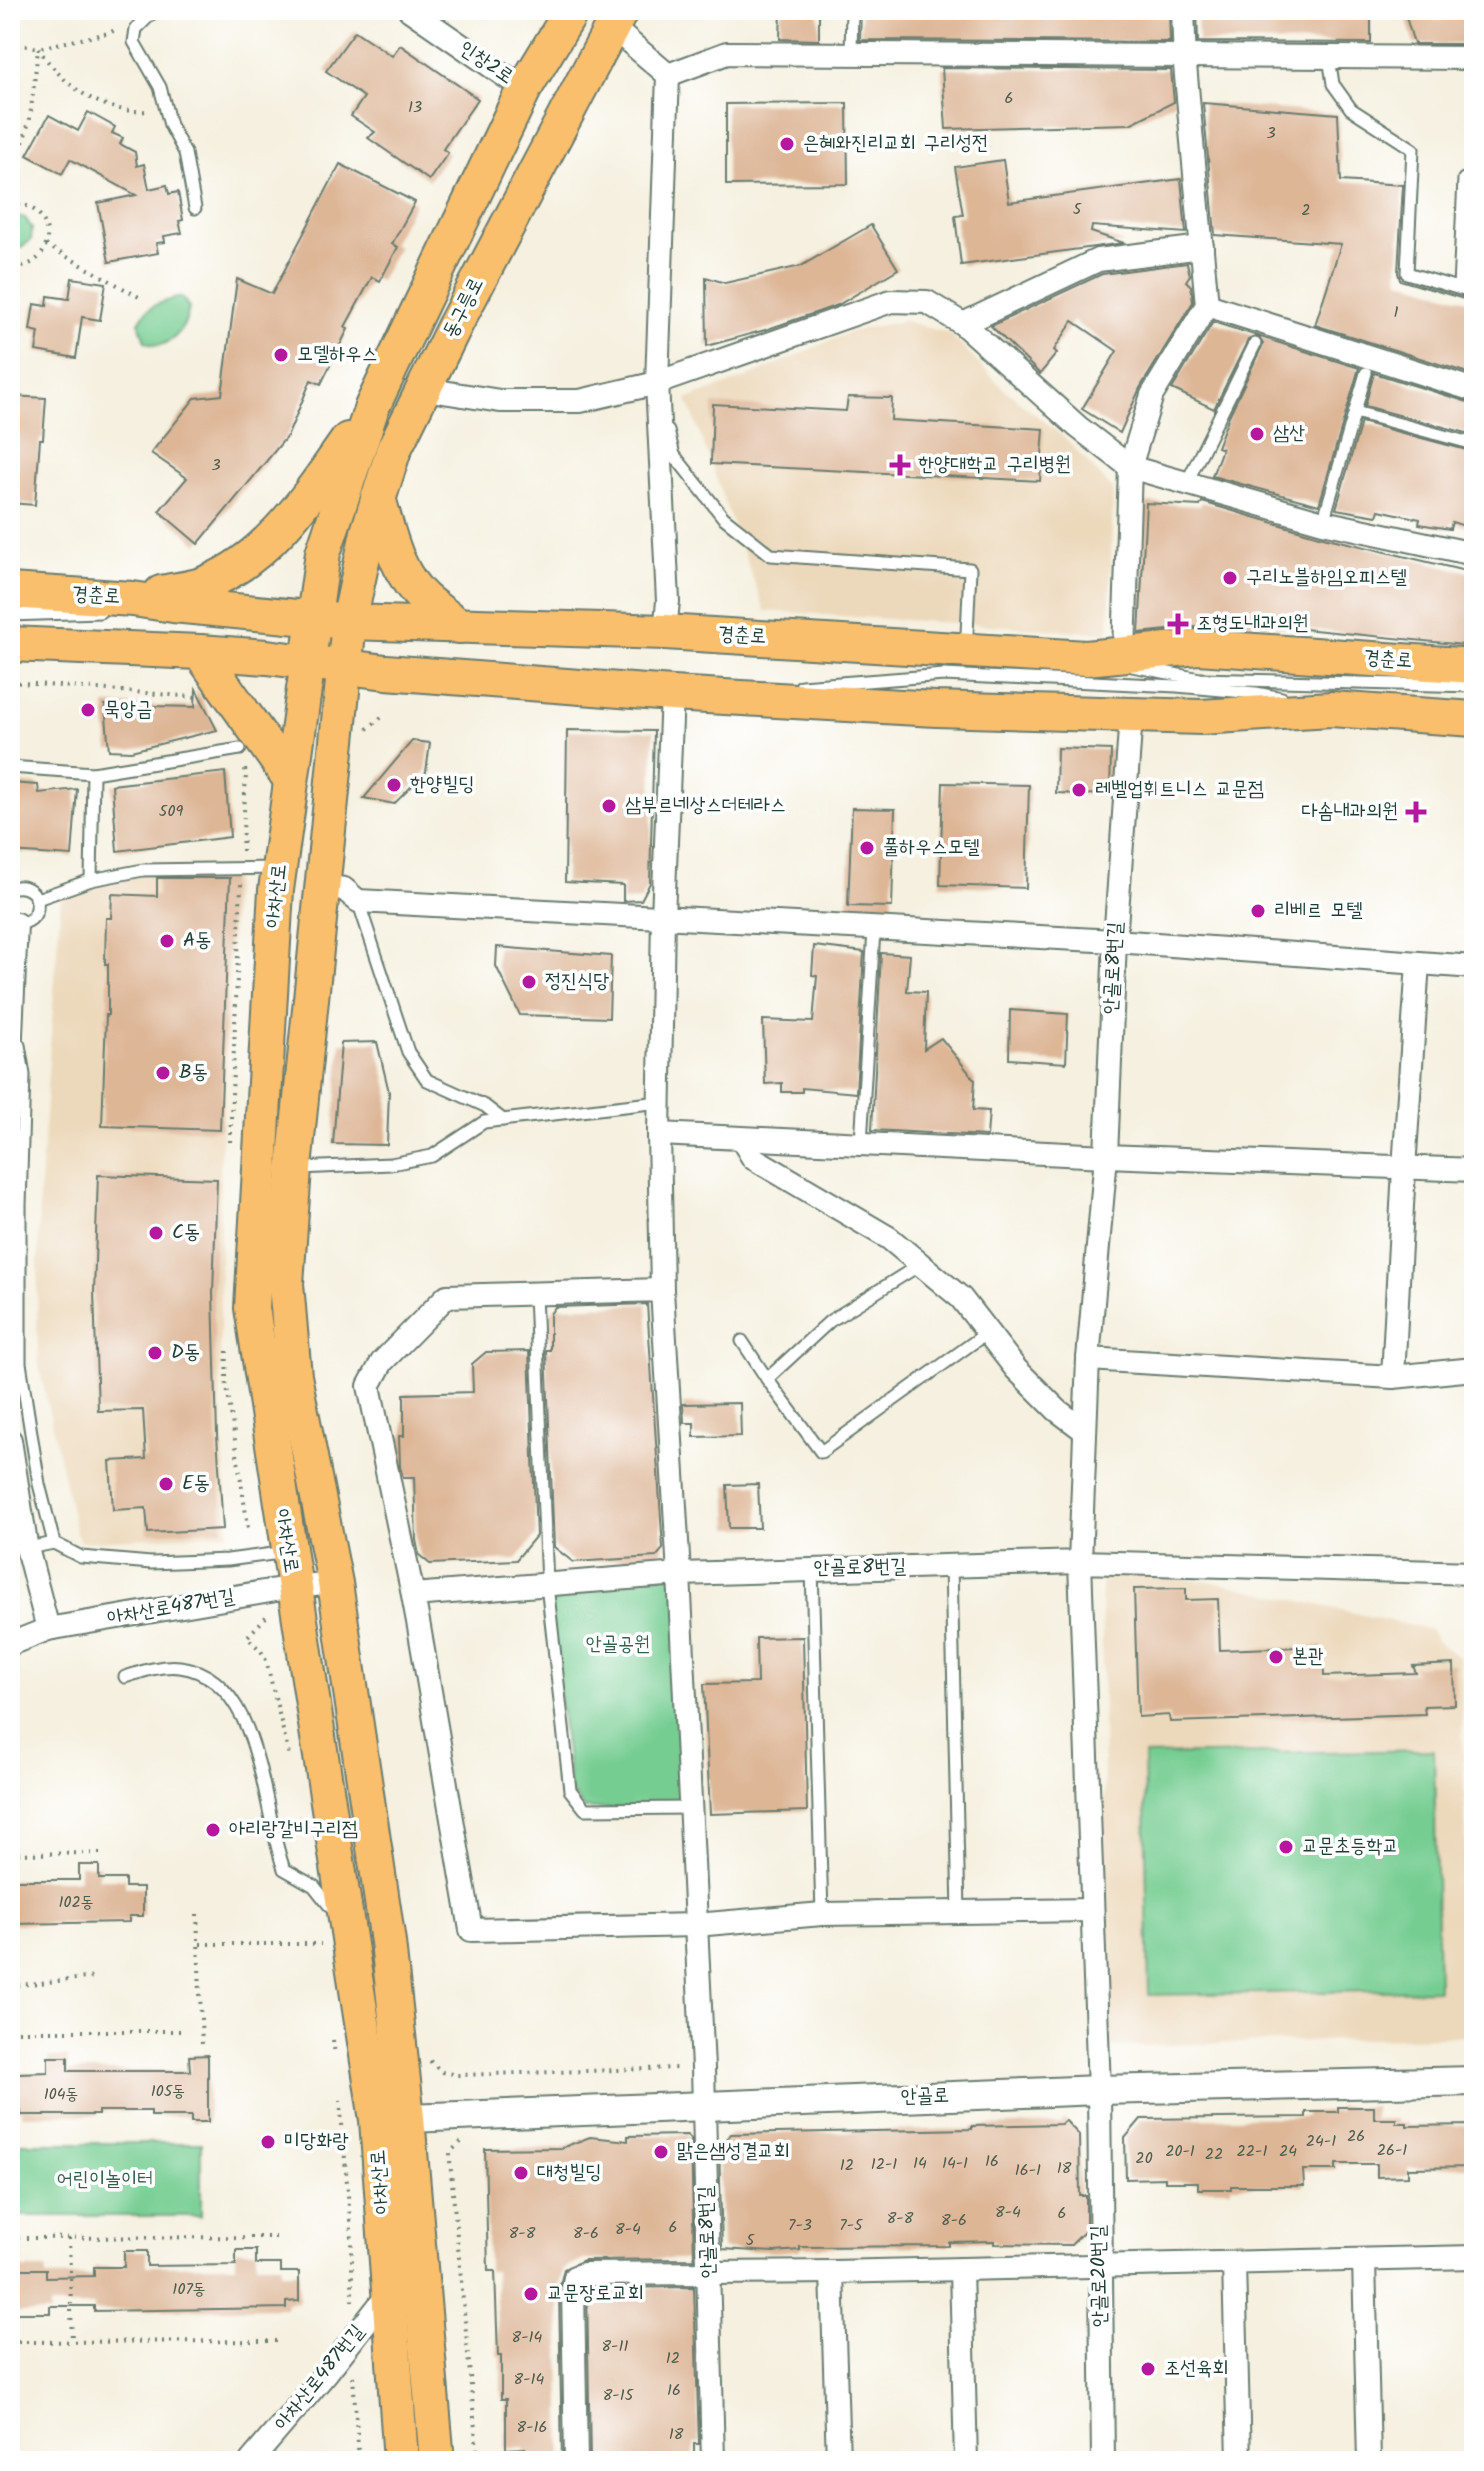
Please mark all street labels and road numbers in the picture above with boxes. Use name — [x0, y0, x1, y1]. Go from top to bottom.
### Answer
street label: 인창2로 — [452, 33, 520, 93]
street label: 동구릉로 — [435, 272, 493, 344]
street label: 경춘로 — [71, 579, 121, 613]
street label: 경춘로 — [717, 619, 767, 653]
street label: 경춘로 — [1363, 642, 1413, 678]
street label: 아차산로 — [258, 862, 296, 930]
street label: 안골로8번길 — [1096, 921, 1132, 1015]
street label: 아차산로 — [265, 1507, 307, 1575]
street label: 안골로8번길 — [813, 1551, 907, 1585]
street label: 아차산로487번길 — [105, 1581, 237, 1635]
street label: 안골로 — [900, 2080, 950, 2114]
street label: 아차산로 — [363, 2149, 399, 2215]
street label: 안골로8번길 — [690, 2185, 726, 2279]
street label: 안골로20번길 — [1083, 2225, 1117, 2327]
street label: 아차산로487번길 — [267, 2318, 373, 2438]

